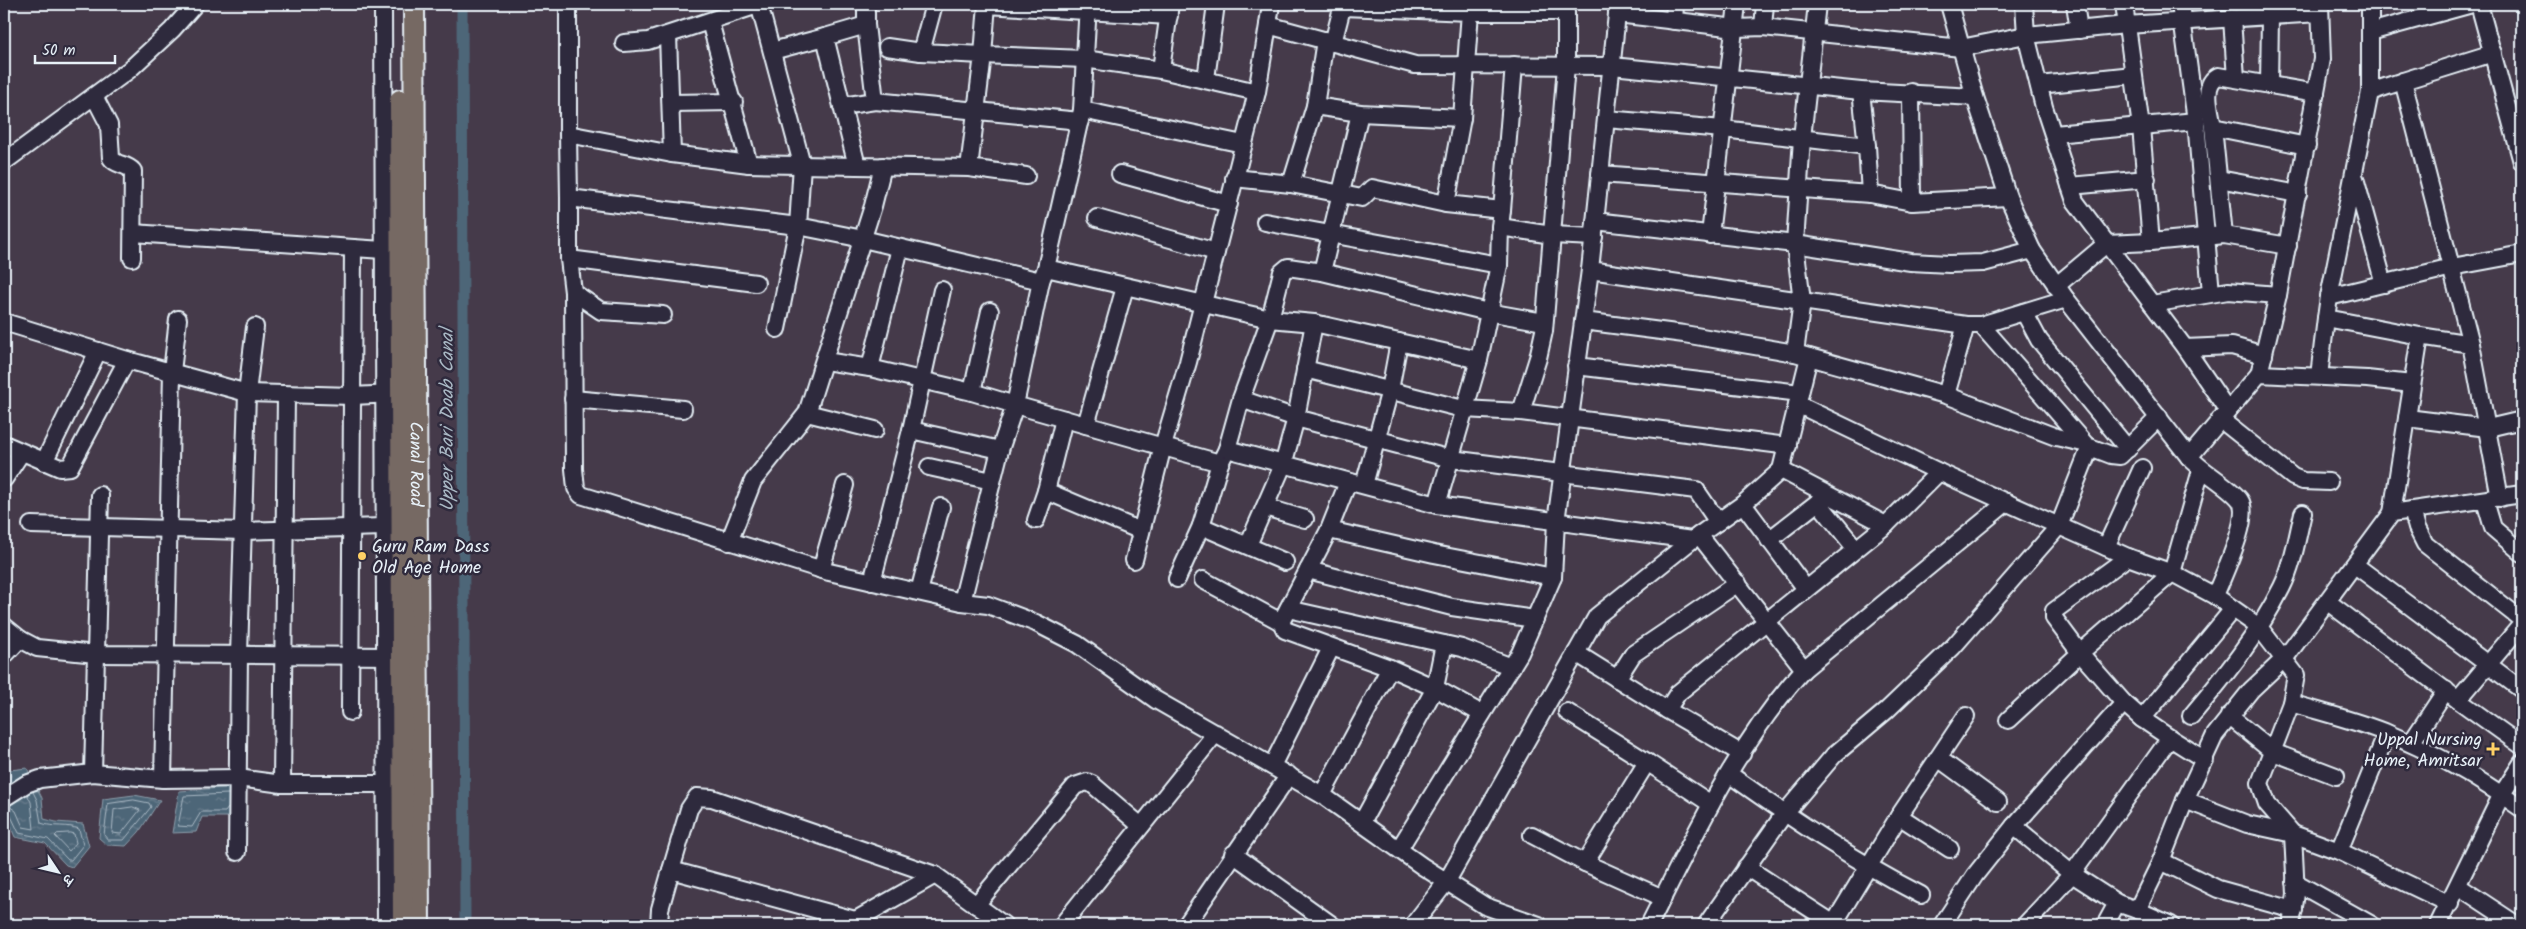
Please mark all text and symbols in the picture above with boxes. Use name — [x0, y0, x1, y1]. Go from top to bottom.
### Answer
scale bar — [35, 32, 115, 64]
text: 50 m — [42, 39, 76, 63]
water label: Upper Bari Doab Canal — [433, 325, 463, 511]
street label: Canal Road — [400, 421, 430, 508]
place label: Guru Ram Dass Old Age Home — [372, 533, 490, 583]
marker: Guru Ram Dass Old Age Home — [356, 550, 368, 562]
place label: Uppal Nursing Home, Amritsar — [2363, 726, 2483, 776]
marker: Uppal Nursing Home, Amritsar — [2486, 742, 2500, 756]
north arrow — [32, 846, 82, 896]
text: उ — [54, 869, 79, 891]

